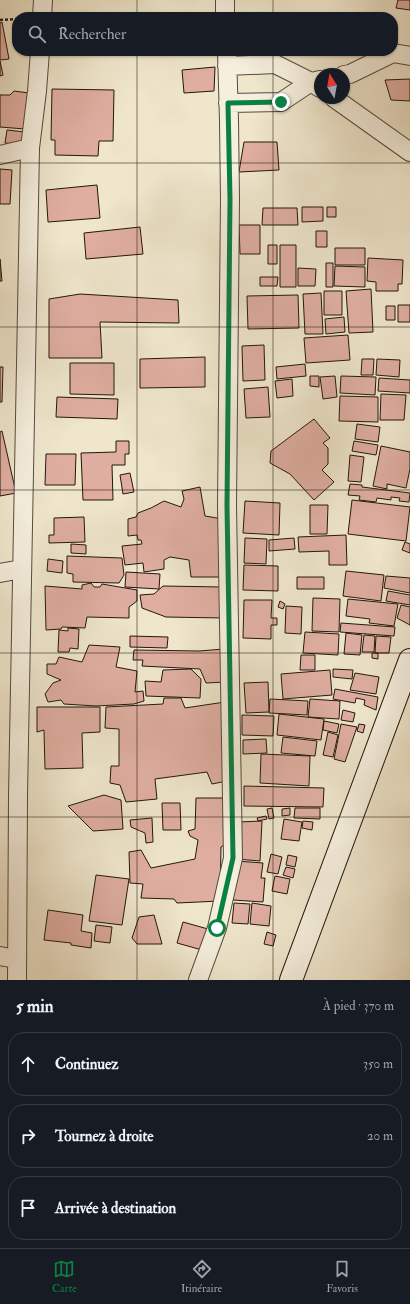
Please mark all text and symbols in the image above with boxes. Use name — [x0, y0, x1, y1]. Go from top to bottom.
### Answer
search box — [12, 12, 398, 56]
icon: search — [26, 23, 48, 45]
text: Rechercher — [58, 25, 126, 44]
north arrow — [314, 68, 350, 104]
route end — [272, 93, 290, 111]
route start — [208, 919, 226, 937]
text: 5 min — [16, 996, 54, 1017]
text: À pied · 370 m — [323, 998, 394, 1014]
icon: ahead — [17, 1053, 39, 1075]
text: Continuez — [55, 1055, 119, 1074]
text: 350 m — [363, 1056, 393, 1072]
icon: right — [17, 1125, 39, 1147]
text: Tournez à droite — [55, 1127, 154, 1146]
text: 20 m — [367, 1128, 393, 1144]
icon: arrive — [17, 1197, 39, 1219]
text: Arrivée à destination — [55, 1199, 176, 1218]
tab: Carte — [52, 1258, 77, 1295]
tab: Itinéraire — [181, 1258, 222, 1295]
tab: Favoris — [326, 1258, 358, 1295]

